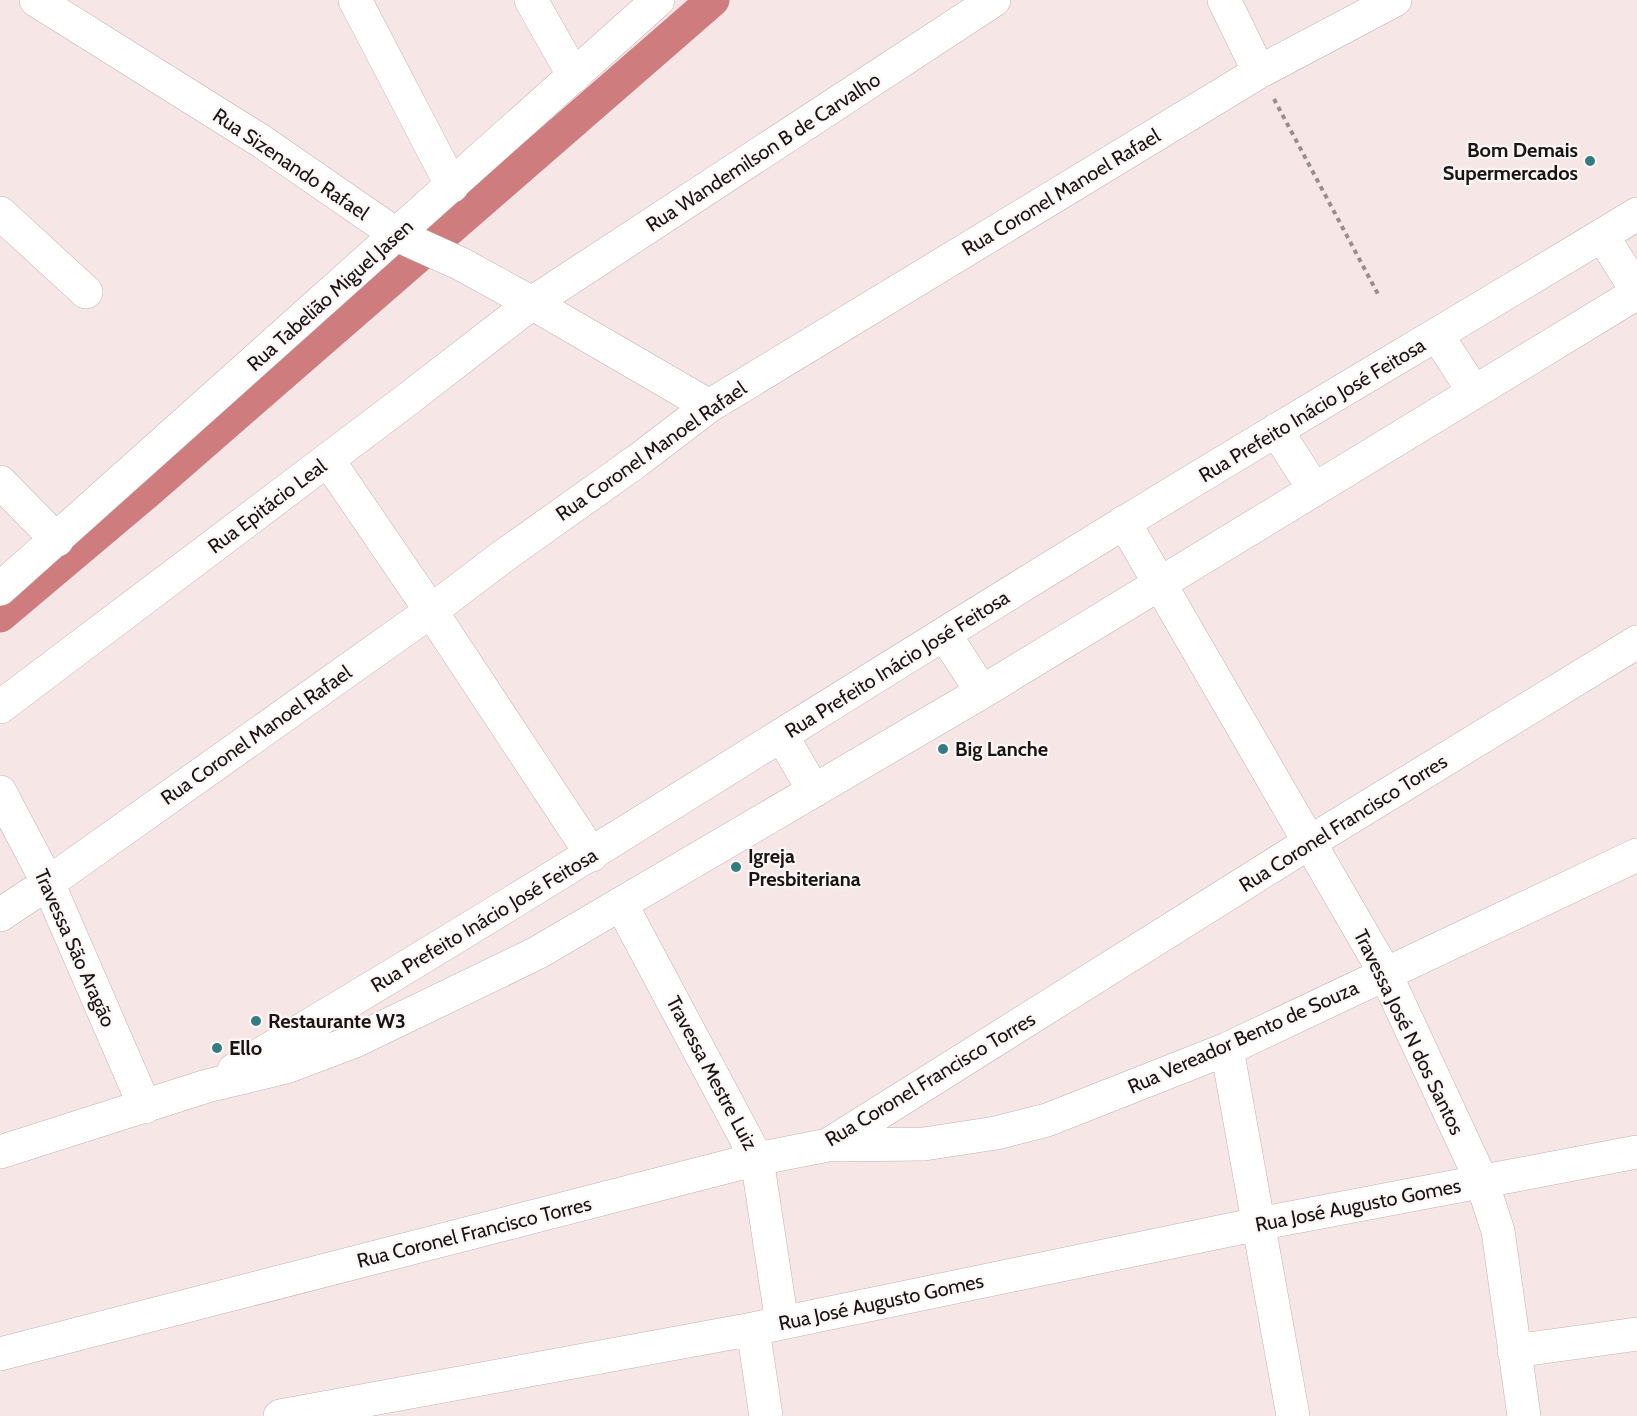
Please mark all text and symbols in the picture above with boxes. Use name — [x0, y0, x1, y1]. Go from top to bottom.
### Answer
street label: Rua Wandemilson B de Carvalho — [641, 67, 885, 237]
street label: Rua Sizenando Rafael — [209, 103, 374, 225]
street label: Rua Coronel Manoel Rafael — [958, 123, 1165, 261]
place label: Bom Demais Supermercados — [1443, 138, 1578, 185]
marker: Bom Demais Supermercados — [1583, 154, 1597, 168]
street label: Rua Tabelião Miguel Jasen — [242, 214, 418, 376]
street label: Rua Prefeito Inácio José Feitosa — [1194, 333, 1430, 487]
street label: Rua Coronel Manoel Rafael — [551, 376, 751, 526]
street label: Rua Epitácio Leal — [203, 453, 331, 558]
street label: Rua Prefeito Inácio José Feitosa — [780, 585, 1014, 743]
street label: Rua Coronel Manoel Rafael — [156, 660, 356, 810]
place label: Big Lanche — [955, 737, 1048, 761]
marker: Big Lanche — [936, 742, 950, 756]
street label: Rua Coronel Francisco Torres — [1235, 749, 1451, 897]
street label: Rua Prefeito Inácio José Feitosa — [366, 843, 602, 997]
place label: Igreja Presbiteriana — [748, 844, 861, 891]
marker: Igreja Presbiteriana — [729, 860, 743, 874]
street label: Travessa São Aragão — [29, 865, 121, 1031]
street label: Travessa José N dos Santos — [1349, 925, 1469, 1139]
street label: Rua Vereador Bento de Souza — [1124, 975, 1362, 1099]
street label: Travessa Mestre Luiz — [661, 992, 763, 1154]
street label: Rua Coronel Francisco Torres — [821, 1007, 1039, 1151]
place label: Restaurante W3 — [268, 1009, 406, 1033]
marker: Restaurante W3 — [249, 1014, 263, 1028]
place label: Ello — [229, 1036, 262, 1060]
marker: Ello — [210, 1041, 224, 1055]
street label: Rua José Augusto Gomes — [1253, 1173, 1463, 1237]
street label: Rua Coronel Francisco Torres — [354, 1191, 594, 1273]
street label: Rua José Augusto Gomes — [776, 1269, 986, 1335]

